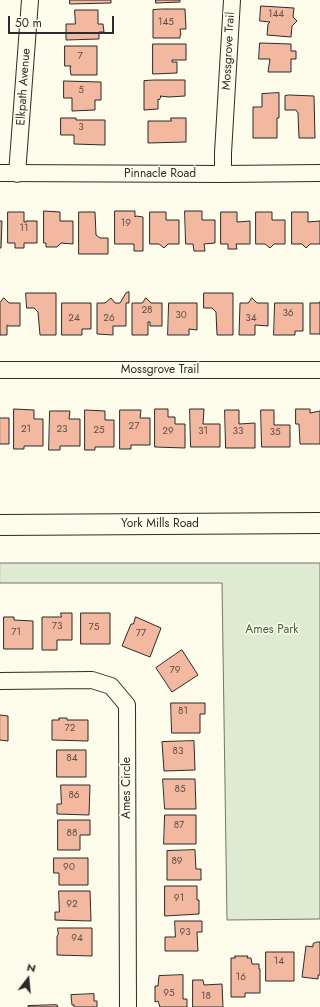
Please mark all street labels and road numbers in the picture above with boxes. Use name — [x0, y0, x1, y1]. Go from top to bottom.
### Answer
street label: Mossgrove Trail — [220, 11, 238, 91]
street label: Elkpath Avenue — [14, 48, 34, 126]
street label: Pinnacle Road — [124, 167, 196, 181]
street label: Mossgrove Trail — [121, 363, 199, 377]
street label: York Mills Road — [121, 517, 199, 531]
street label: Ames Circle — [120, 757, 134, 819]

